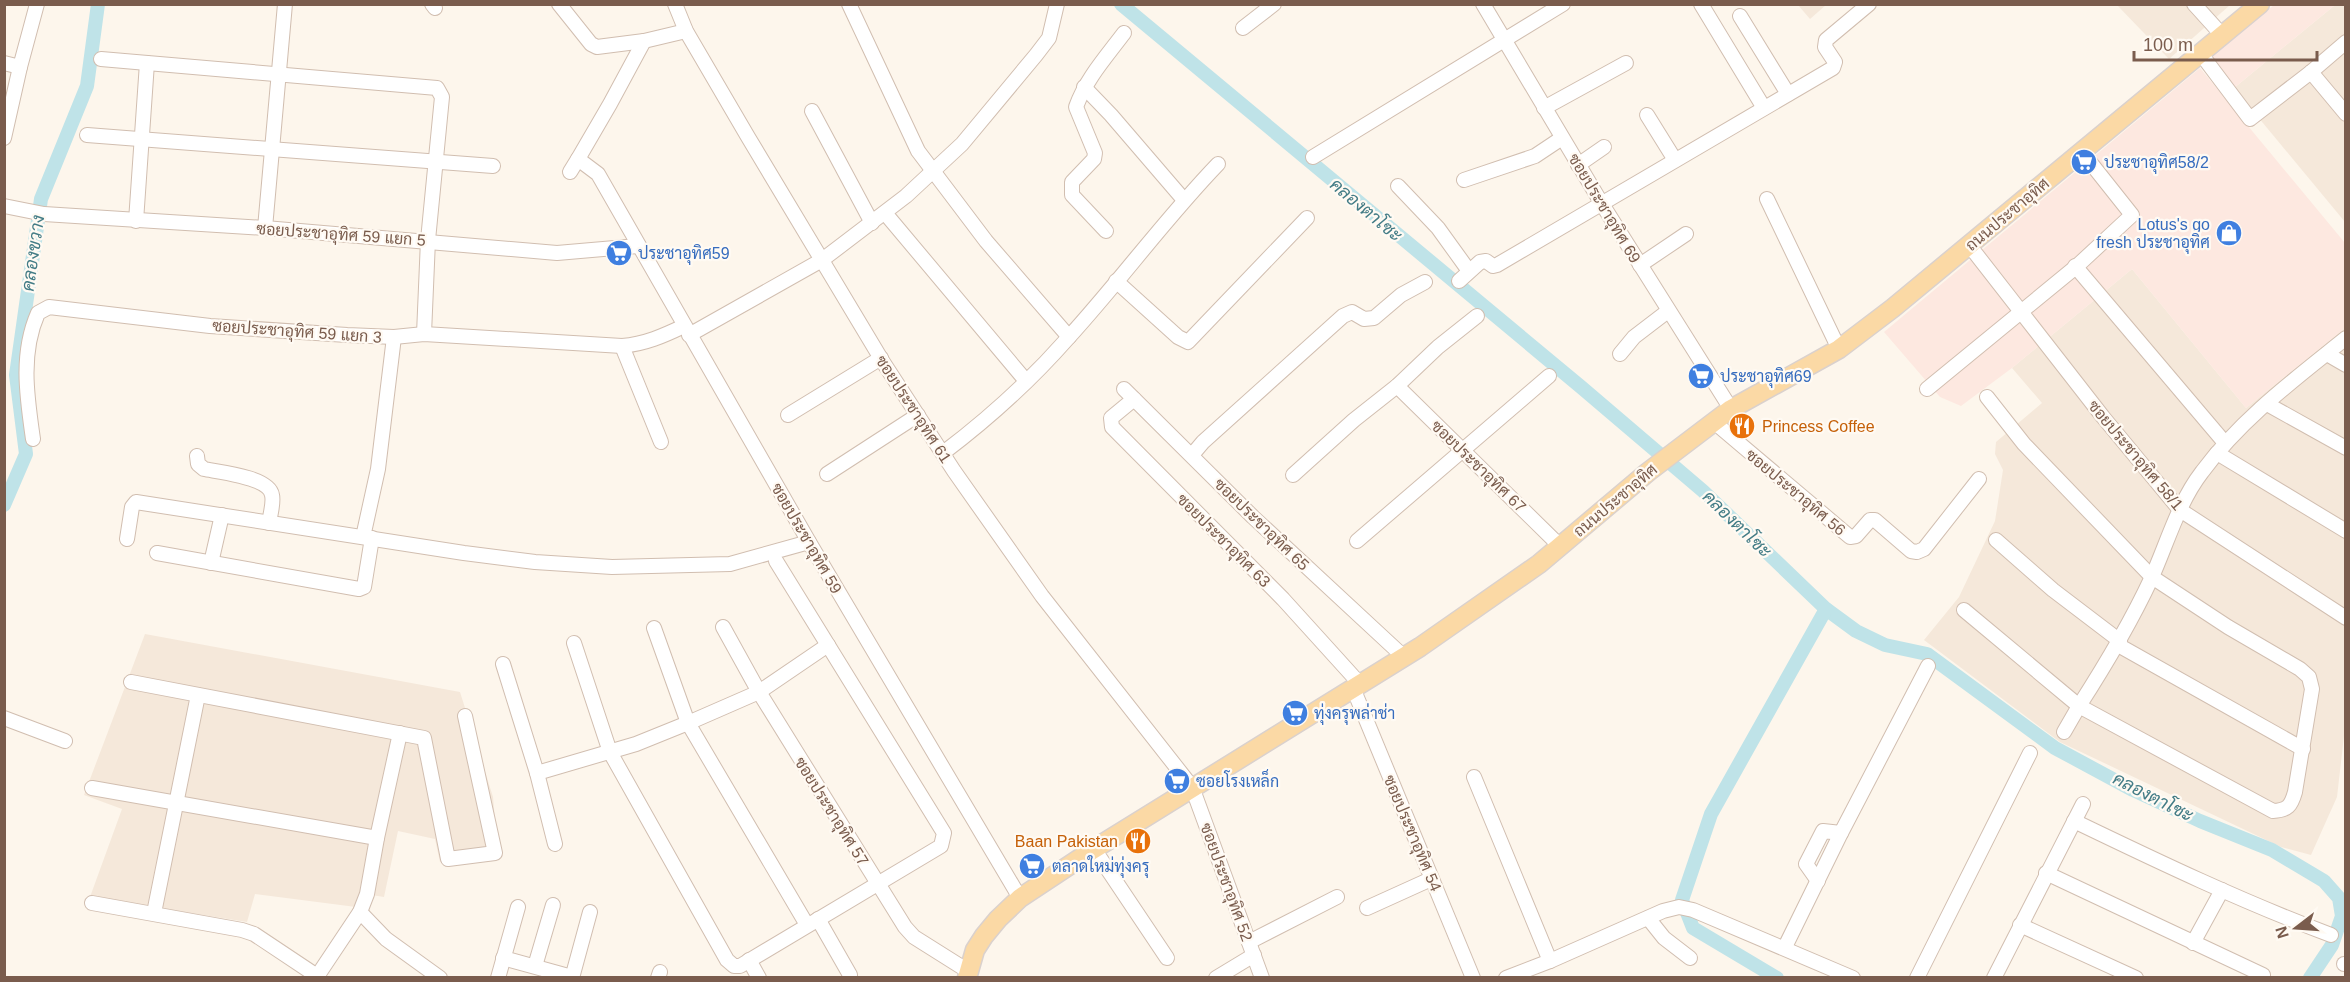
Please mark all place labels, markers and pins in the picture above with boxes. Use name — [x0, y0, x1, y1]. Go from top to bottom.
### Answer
supermarket icon: ประชาอุทิศ58/2 — [2069, 147, 2099, 177]
place label: ประชาอุทิศ58/2 — [2104, 153, 2209, 174]
place label: Lotus's go fresh ประชาอุทิศ — [2096, 216, 2210, 254]
shop icon: Lotus's go fresh ประชาอุทิศ — [2214, 218, 2244, 248]
supermarket icon: ประชาอุทิศ59 — [604, 238, 634, 268]
place label: ประชาอุทิศ59 — [638, 244, 730, 265]
supermarket icon: ประชาอุทิศ69 — [1686, 361, 1716, 391]
place label: ประชาอุทิศ69 — [1720, 367, 1812, 388]
restaurant icon: Princess Coffee — [1727, 411, 1757, 441]
place label: Princess Coffee — [1762, 418, 1875, 435]
supermarket icon: ทุ่งครุพล่าช่า — [1280, 698, 1310, 728]
place label: ทุ่งครุพล่าช่า — [1314, 703, 1395, 725]
supermarket icon: ซอยโรงเหล็ก — [1162, 766, 1192, 796]
place label: ซอยโรงเหล็ก — [1196, 768, 1279, 790]
restaurant icon: Baan Pakistan — [1123, 826, 1153, 856]
place label: Baan Pakistan — [1015, 833, 1118, 850]
supermarket icon: ตลาดใหม่ทุ่งครุ — [1017, 851, 1047, 881]
place label: ตลาดใหม่ทุ่งครุ — [1052, 855, 1150, 878]

